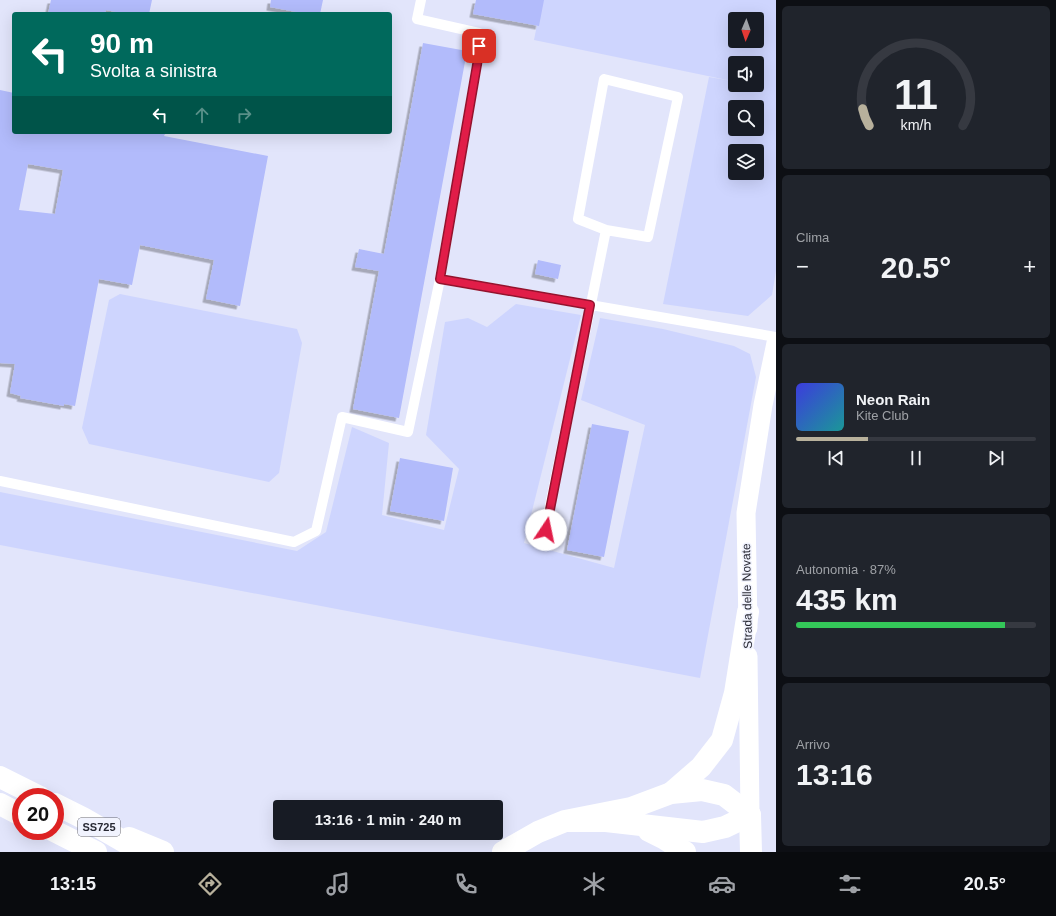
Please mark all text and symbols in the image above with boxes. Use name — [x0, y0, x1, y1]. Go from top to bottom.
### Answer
north arrow — [728, 12, 764, 48]
map controls — [728, 12, 764, 180]
icon: left — [24, 28, 76, 80]
text: 90 m — [90, 28, 154, 59]
pin — [462, 29, 496, 63]
icon: arrive — [468, 35, 490, 57]
button: sound — [728, 56, 764, 92]
text: Svolta a sinistra — [90, 61, 217, 81]
text: 11 — [894, 70, 938, 117]
button: search — [728, 100, 764, 136]
icon: left — [149, 104, 171, 126]
icon: ahead — [191, 104, 213, 126]
icon: right — [233, 104, 255, 126]
text: km/h — [901, 116, 932, 132]
button: layers — [728, 144, 764, 180]
text: Clima — [796, 230, 829, 245]
text: 20.5° — [881, 251, 951, 284]
text: − — [796, 254, 809, 279]
text: + — [1023, 254, 1036, 279]
text: Neon Rain — [856, 391, 930, 408]
text: Kite Club — [856, 408, 909, 423]
icon: previous — [825, 447, 847, 469]
icon: pause — [905, 447, 927, 469]
icon: next — [985, 447, 1007, 469]
position arrow — [525, 509, 567, 551]
street label: Strada delle Novate — [739, 543, 755, 649]
text: Autonomia · 87% — [796, 562, 896, 577]
text: 435 km — [796, 583, 898, 616]
text: Arrivo — [796, 737, 830, 752]
text: 13:16 — [796, 758, 873, 791]
speed limit sign: 20 — [12, 788, 64, 840]
text: 13:16 · 1 min · 240 m — [315, 811, 461, 828]
road number: SS725 — [78, 818, 120, 836]
icon: directions — [196, 870, 224, 898]
icon: music — [324, 870, 352, 898]
icon: phone — [452, 870, 480, 898]
icon: climate — [580, 870, 608, 898]
icon: car — [708, 870, 736, 898]
icon: filters — [836, 870, 864, 898]
text: 13:15 — [50, 874, 96, 894]
text: 20.5° — [964, 874, 1006, 894]

